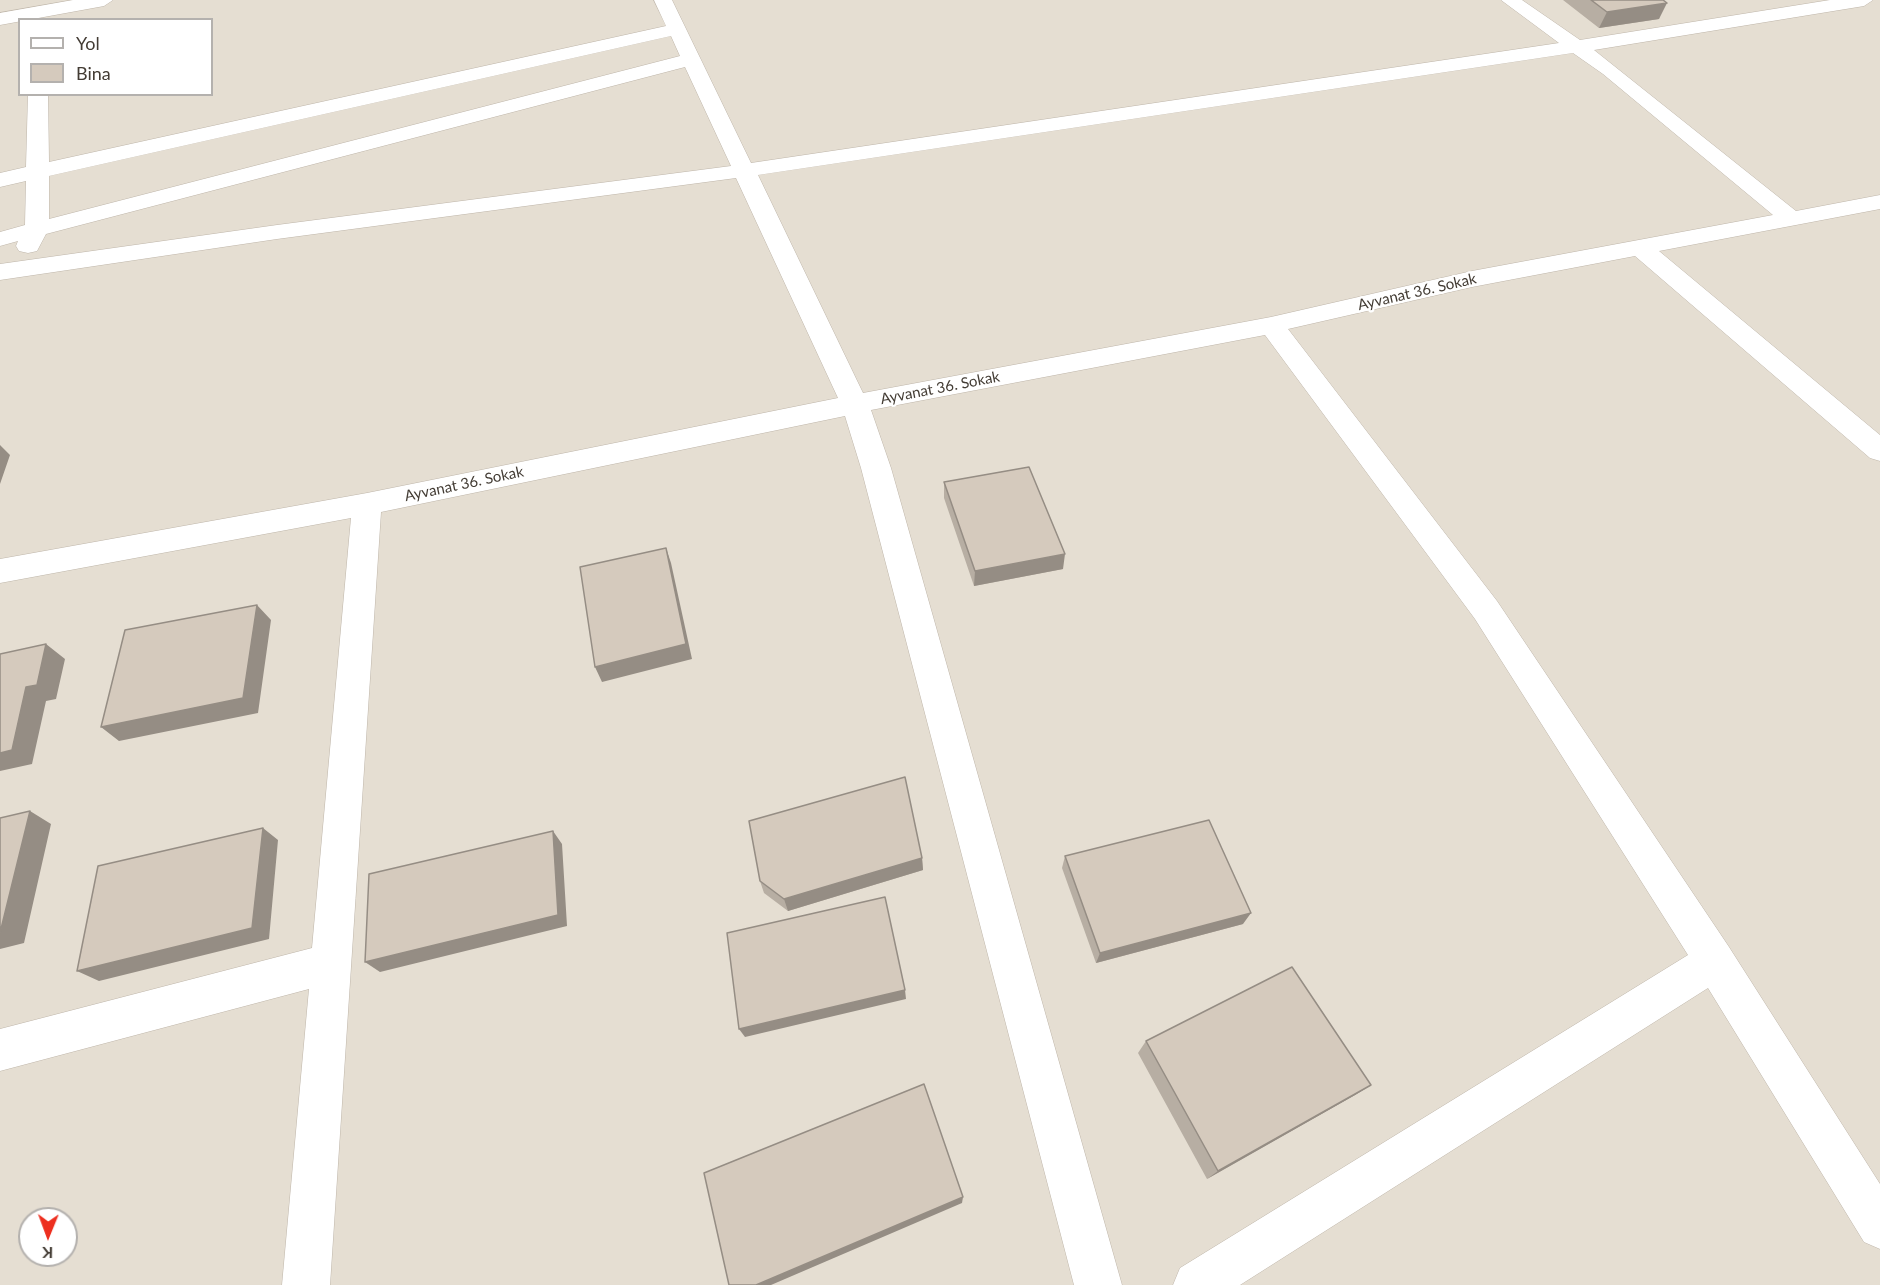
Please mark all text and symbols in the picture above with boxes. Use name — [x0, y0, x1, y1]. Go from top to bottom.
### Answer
legend — [18, 18, 213, 96]
text: Yol — [76, 32, 100, 54]
text: Bina — [76, 62, 111, 84]
street label: Ayvanat 36. Sokak — [1356, 270, 1478, 314]
street label: Ayvanat 36. Sokak — [879, 368, 1001, 408]
street label: Ayvanat 36. Sokak — [403, 463, 525, 505]
north arrow — [18, 1207, 78, 1267]
text: K — [42, 1244, 53, 1263]

